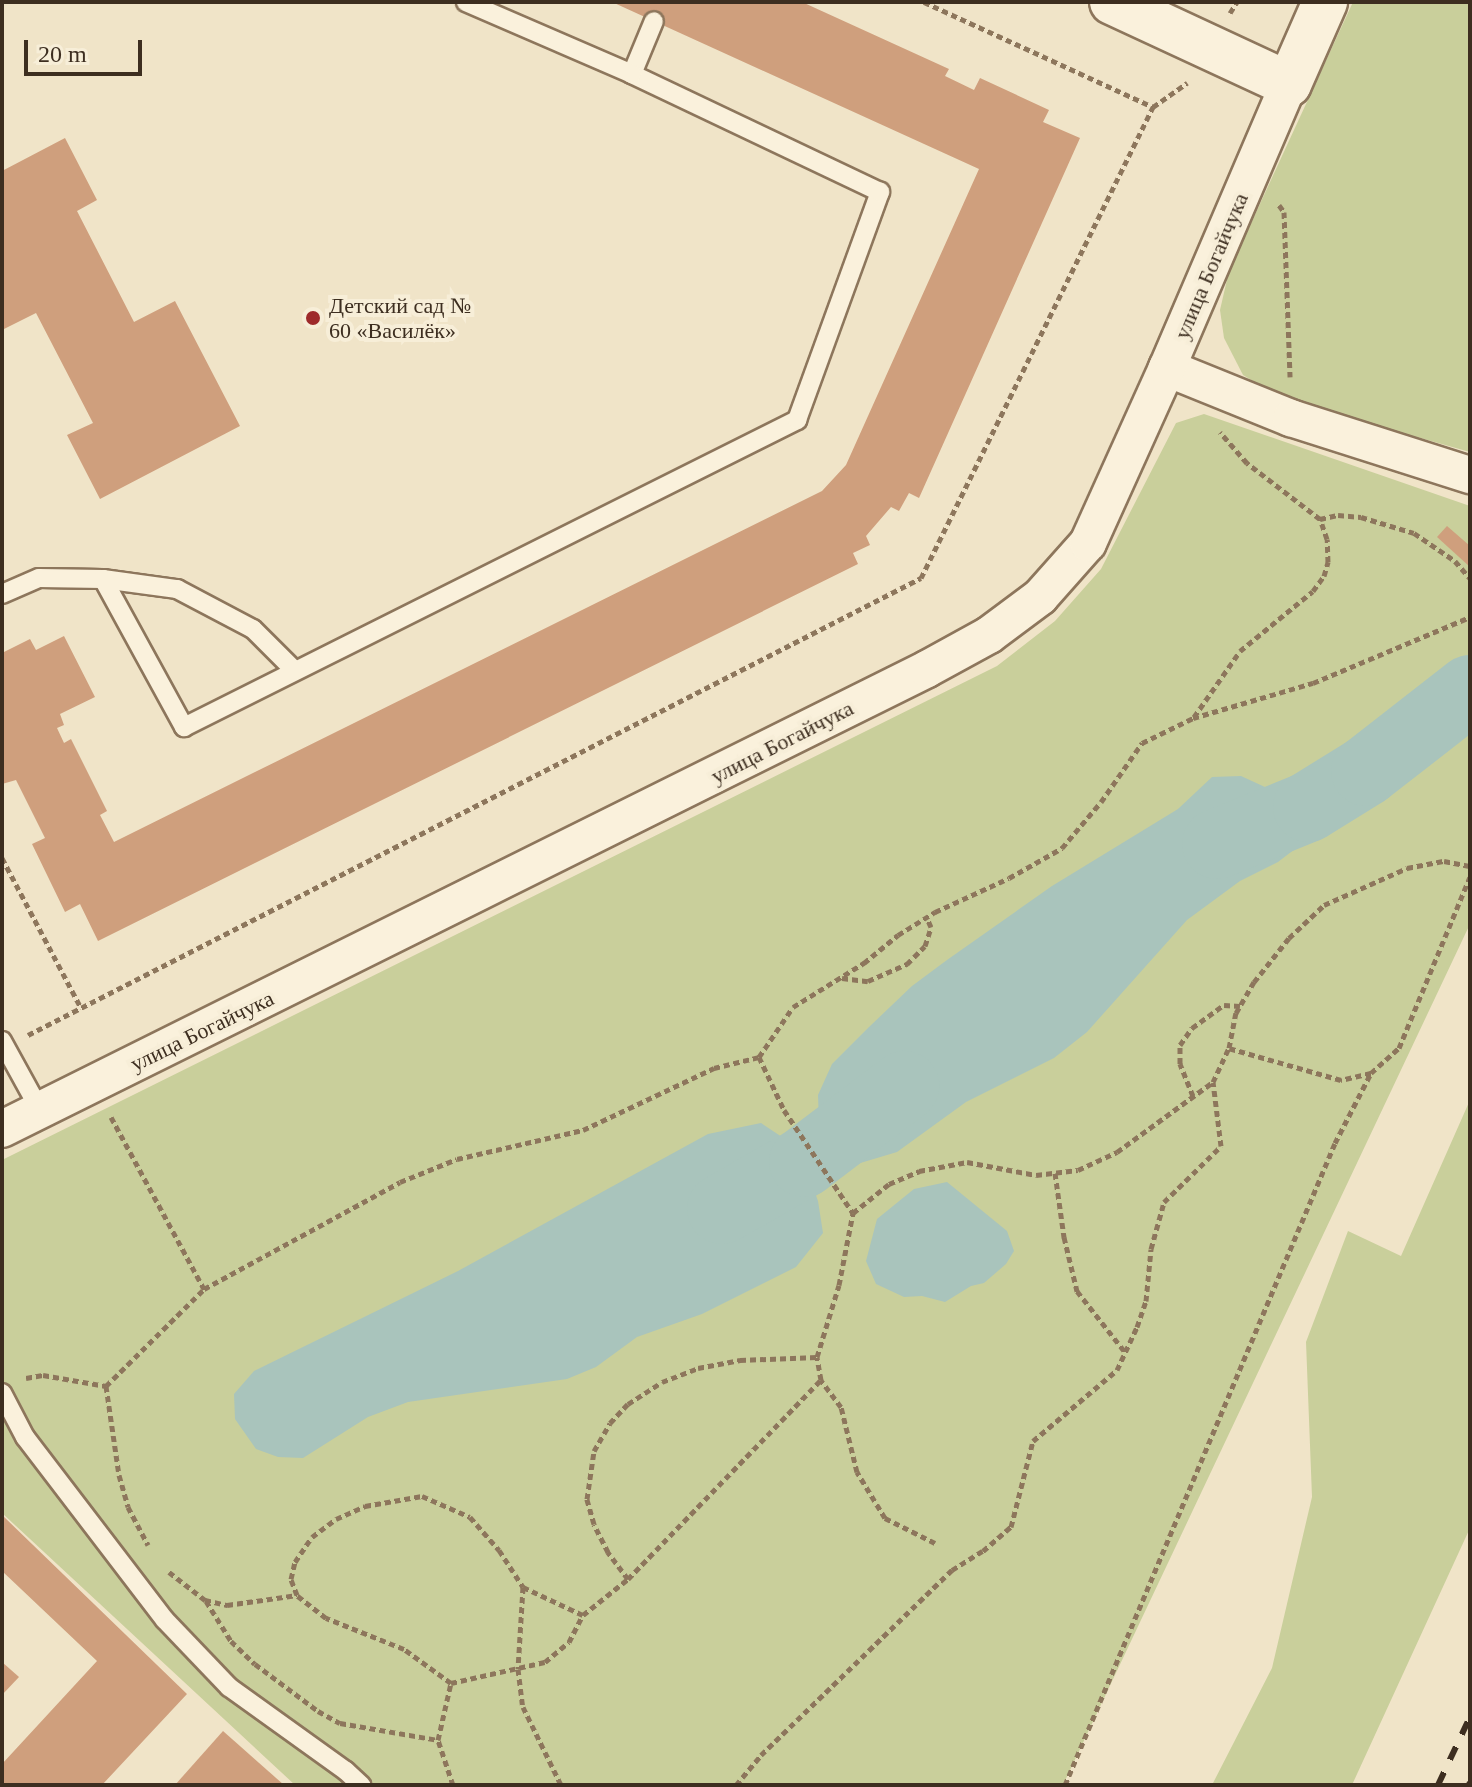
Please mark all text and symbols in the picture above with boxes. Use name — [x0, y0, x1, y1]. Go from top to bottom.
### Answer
scale bar — [28, 24, 146, 74]
text: 20 m — [38, 41, 87, 67]
street label: улица Богайчука — [1168, 189, 1254, 343]
place label: Детский сад № 60 «Василёк» — [329, 292, 471, 344]
marker: Детский сад № 60 «Василёк» — [304, 309, 322, 327]
street label: улица Богайчука — [706, 695, 858, 789]
street label: улица Богайчука — [126, 985, 278, 1077]

